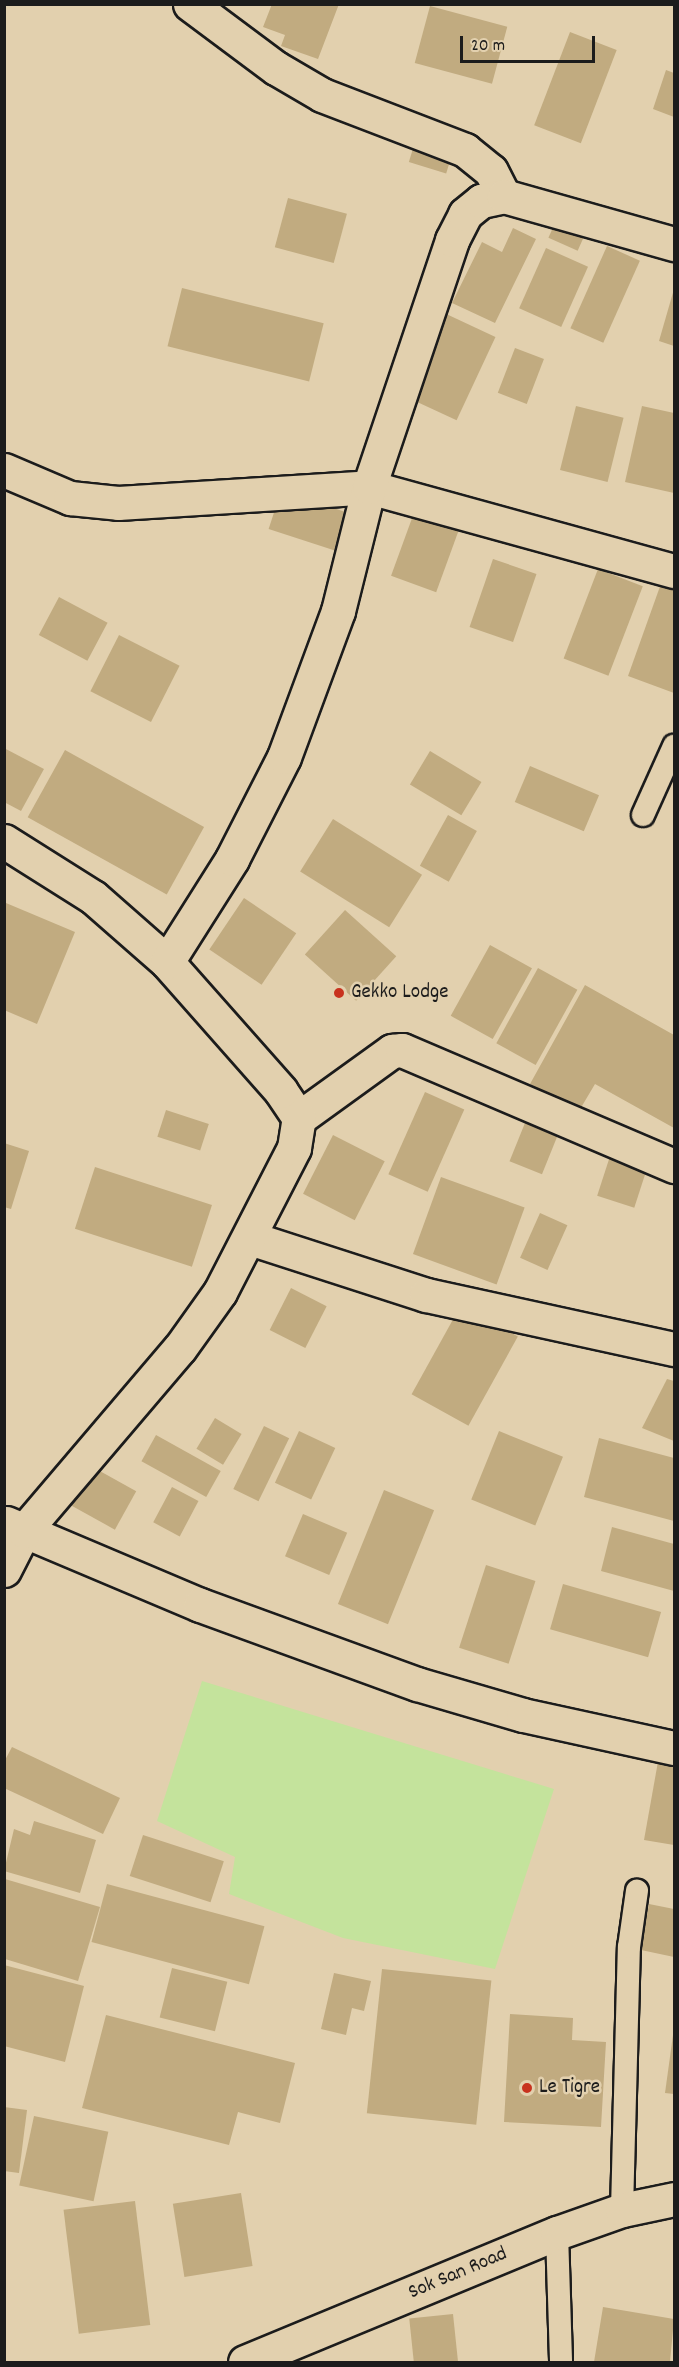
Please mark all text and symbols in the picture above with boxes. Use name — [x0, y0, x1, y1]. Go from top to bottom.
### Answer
scale bar — [463, 24, 598, 62]
text: 20 m — [471, 34, 505, 59]
place label: Gekko Lodge — [351, 980, 448, 1006]
marker: Gekko Lodge — [332, 986, 346, 1000]
place label: Le Tigre — [539, 2075, 600, 2101]
marker: Le Tigre — [520, 2081, 534, 2095]
street label: Sok San Road — [405, 2242, 511, 2306]

